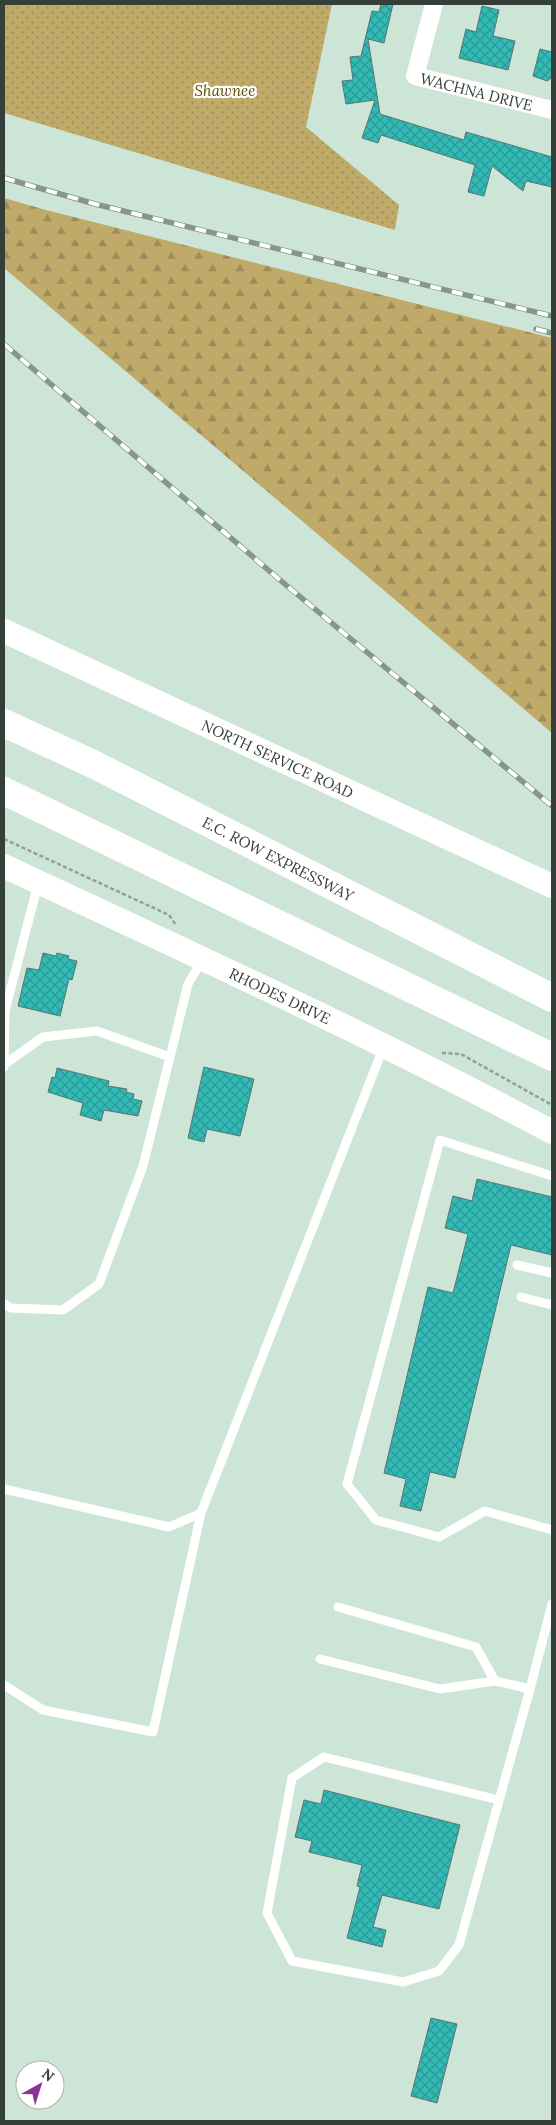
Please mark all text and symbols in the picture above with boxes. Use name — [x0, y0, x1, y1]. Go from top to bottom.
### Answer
street label: WACHNA DRIVE — [418, 68, 535, 114]
park label: Shawnee — [195, 81, 255, 100]
street label: NORTH SERVICE ROAD — [199, 715, 357, 802]
street label: E.C. ROW EXPRESSWAY — [199, 812, 358, 905]
street label: RHODES DRIVE — [226, 963, 334, 1028]
north arrow — [15, 2060, 65, 2110]
text: N — [38, 2064, 58, 2085]

